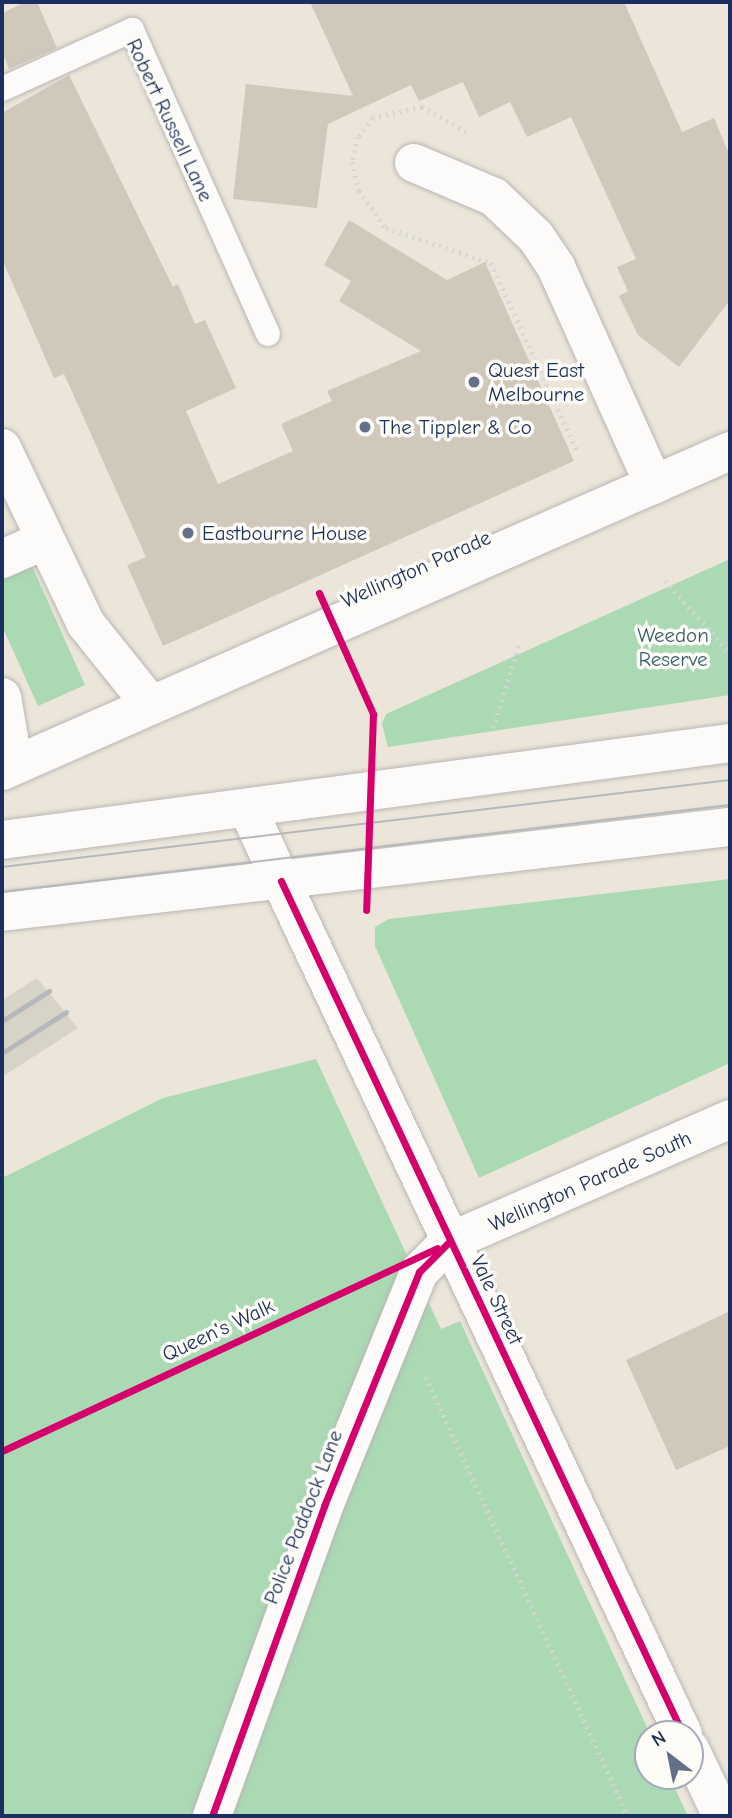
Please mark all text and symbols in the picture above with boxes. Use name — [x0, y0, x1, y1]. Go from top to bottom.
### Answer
street label: Robert Russell Lane — [121, 34, 219, 206]
place label: Quest East Melbourne — [488, 357, 584, 407]
marker: Quest East Melbourne — [466, 374, 482, 390]
place label: The Tippler & Co — [379, 414, 532, 440]
marker: The Tippler & Co — [357, 419, 373, 435]
place label: Eastbourne House — [202, 520, 367, 546]
marker: Eastbourne House — [180, 525, 196, 541]
street label: Wellington Parade — [337, 525, 495, 613]
park label: Weedon Reserve — [637, 622, 709, 672]
street label: Wellington Parade South — [485, 1125, 695, 1237]
street label: Vale Street — [465, 1251, 529, 1349]
street label: Queen's Walk — [158, 1293, 278, 1367]
street label: Police Paddock Lane — [258, 1426, 348, 1608]
north arrow — [634, 1720, 704, 1790]
text: N — [648, 1726, 670, 1752]

